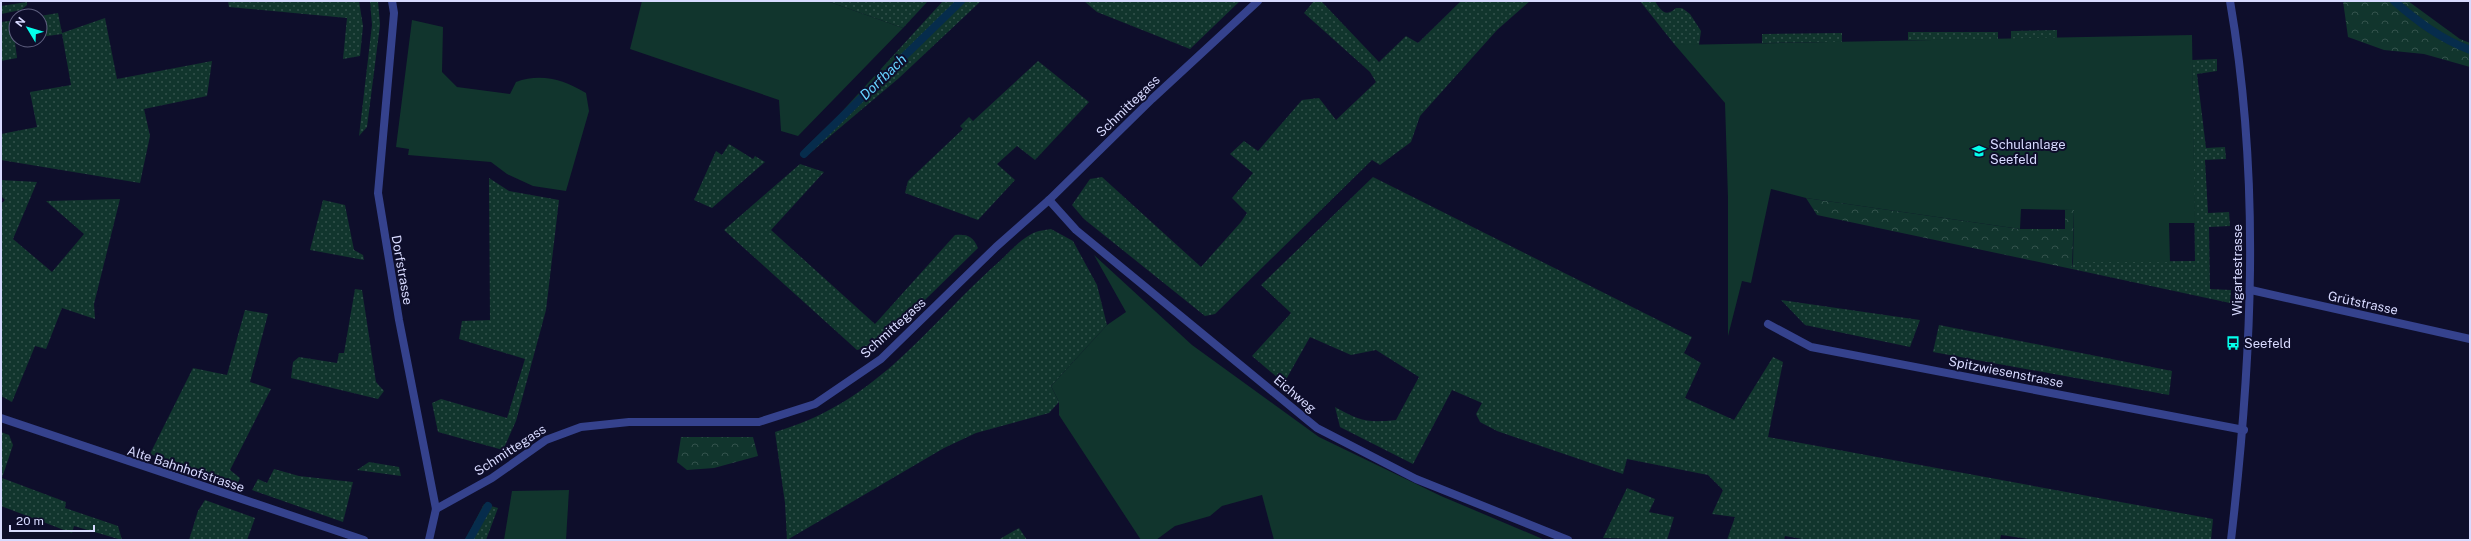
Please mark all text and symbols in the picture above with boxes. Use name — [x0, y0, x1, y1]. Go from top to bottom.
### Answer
north arrow — [8, 8, 48, 48]
text: N — [13, 15, 27, 29]
water label: Dorfbach — [856, 51, 910, 103]
street label: Schmittegass — [1093, 72, 1163, 140]
place label: Schulanlage Seefeld — [1990, 137, 2066, 167]
school or university icon: Schulanlage Seefeld — [1971, 143, 1987, 159]
street label: Wigartestrasse — [2230, 224, 2245, 316]
street label: Dorfstrasse — [388, 234, 416, 306]
street label: Grütstrasse — [2327, 288, 2399, 318]
street label: Schmittegass — [857, 295, 929, 361]
bus stop icon: Seefeld — [2225, 335, 2241, 351]
place label: Seefeld — [2244, 336, 2291, 351]
street label: Spitzwiesenstrasse — [1947, 353, 2065, 391]
street label: Eichweg — [1271, 372, 1319, 416]
street label: Schmittegass — [471, 421, 549, 479]
street label: Alte Bahnhofstrasse — [125, 443, 247, 495]
scale bar — [10, 507, 94, 533]
text: 20 m — [16, 514, 44, 528]

